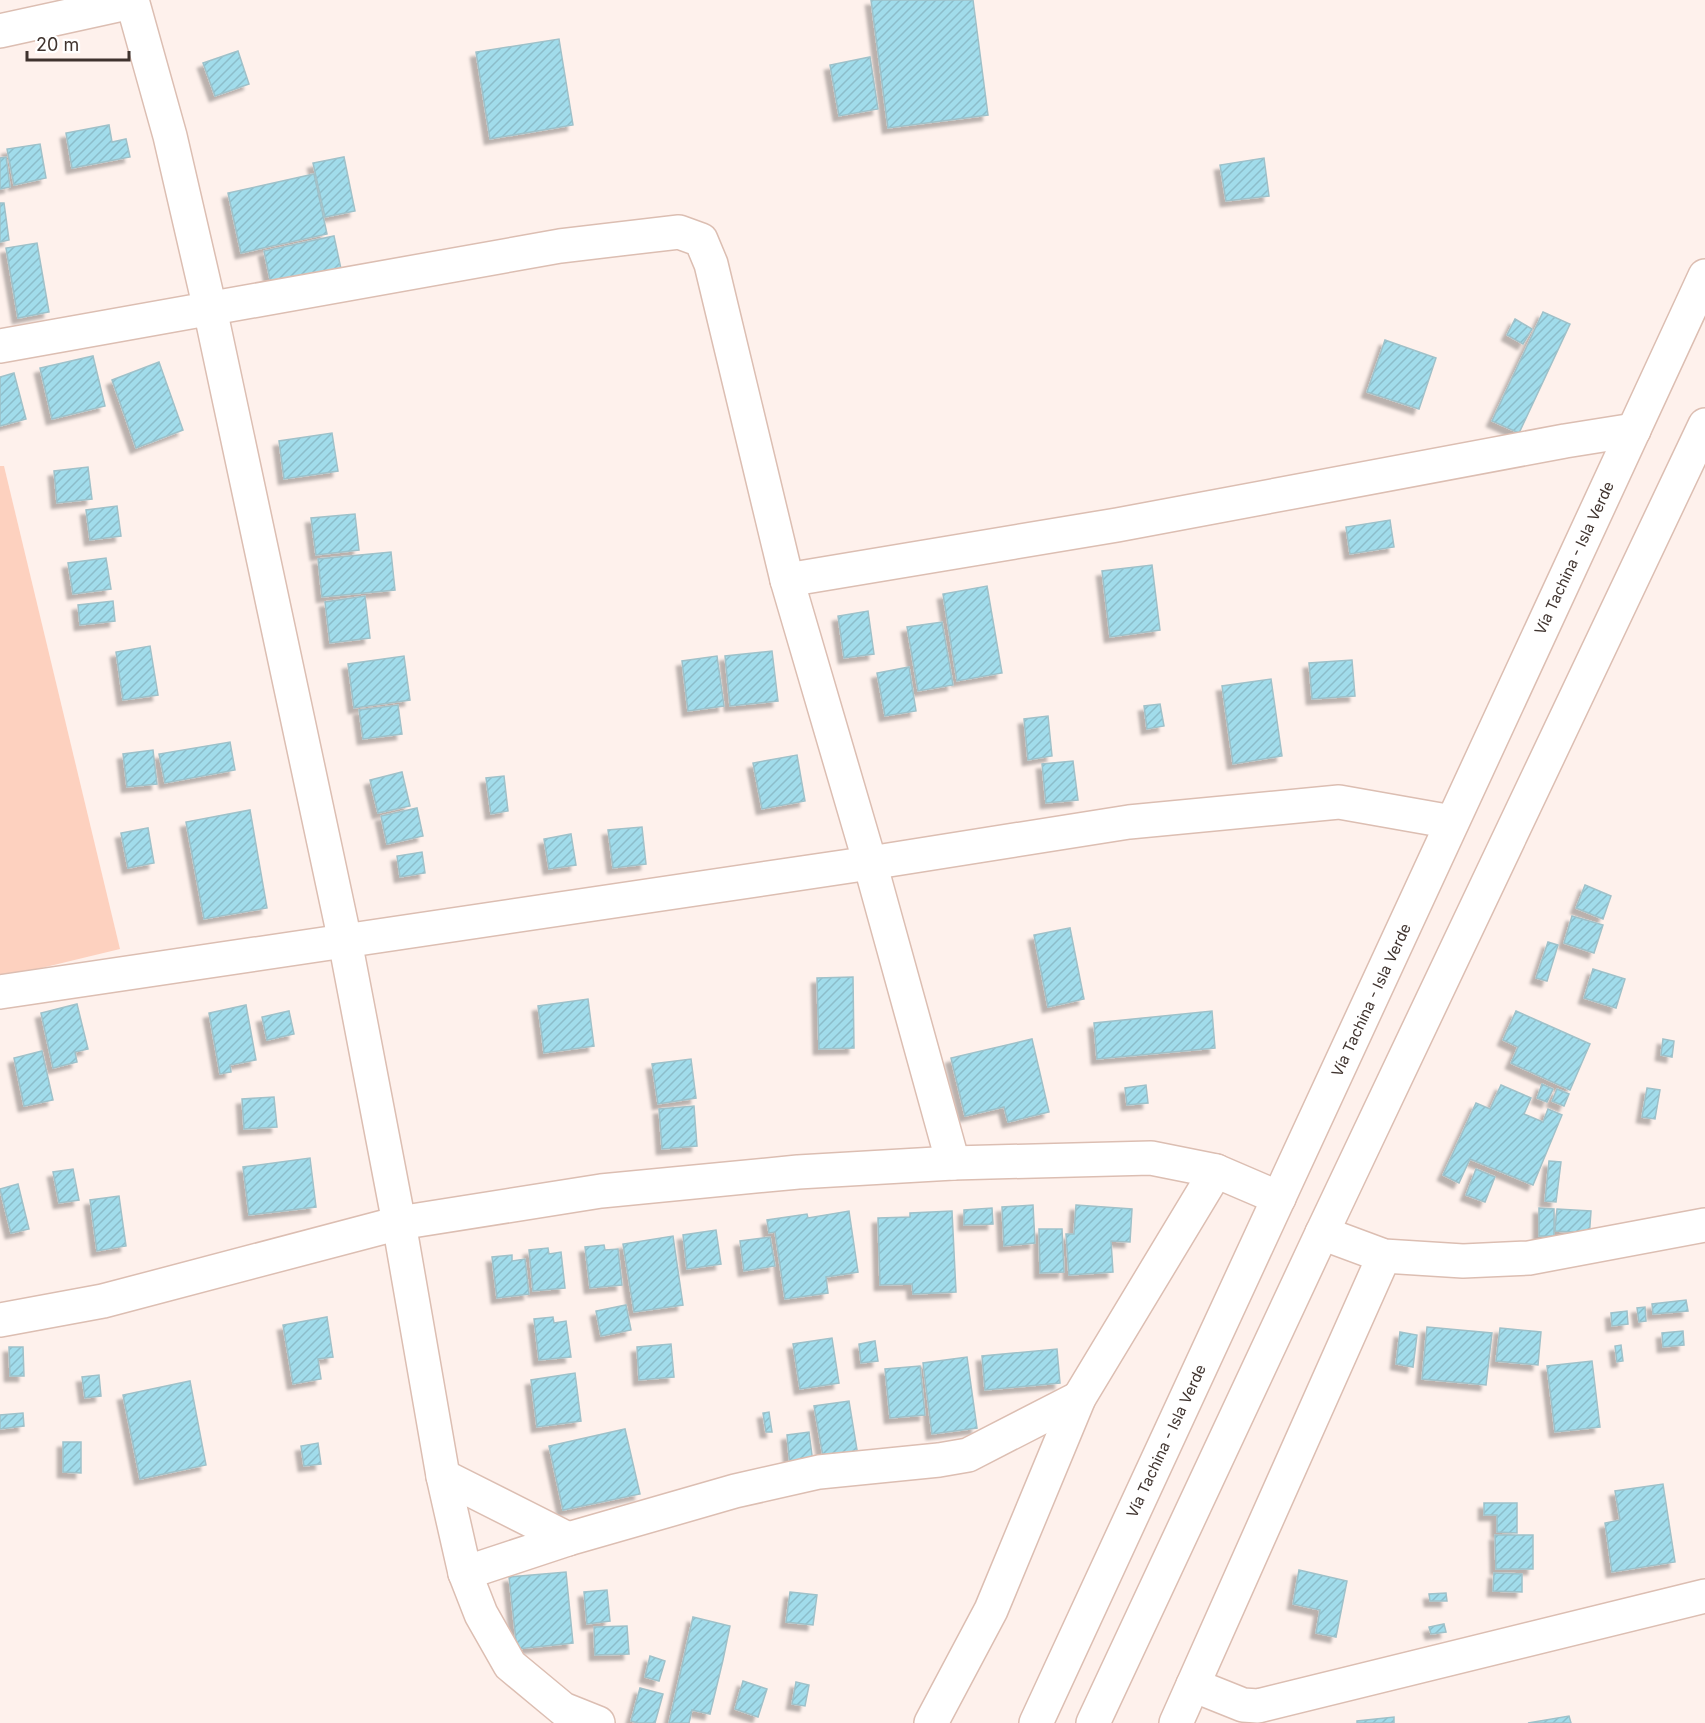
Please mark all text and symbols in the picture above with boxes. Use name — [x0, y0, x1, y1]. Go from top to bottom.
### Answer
scale bar — [27, 24, 129, 62]
text: 20 m — [36, 34, 79, 55]
street label: Vía Tachina - Isla Verde — [1530, 478, 1618, 638]
street label: Vía Tachina - Isla Verde — [1327, 920, 1415, 1080]
street label: Vía Tachina - Isla Verde — [1122, 1361, 1210, 1521]

